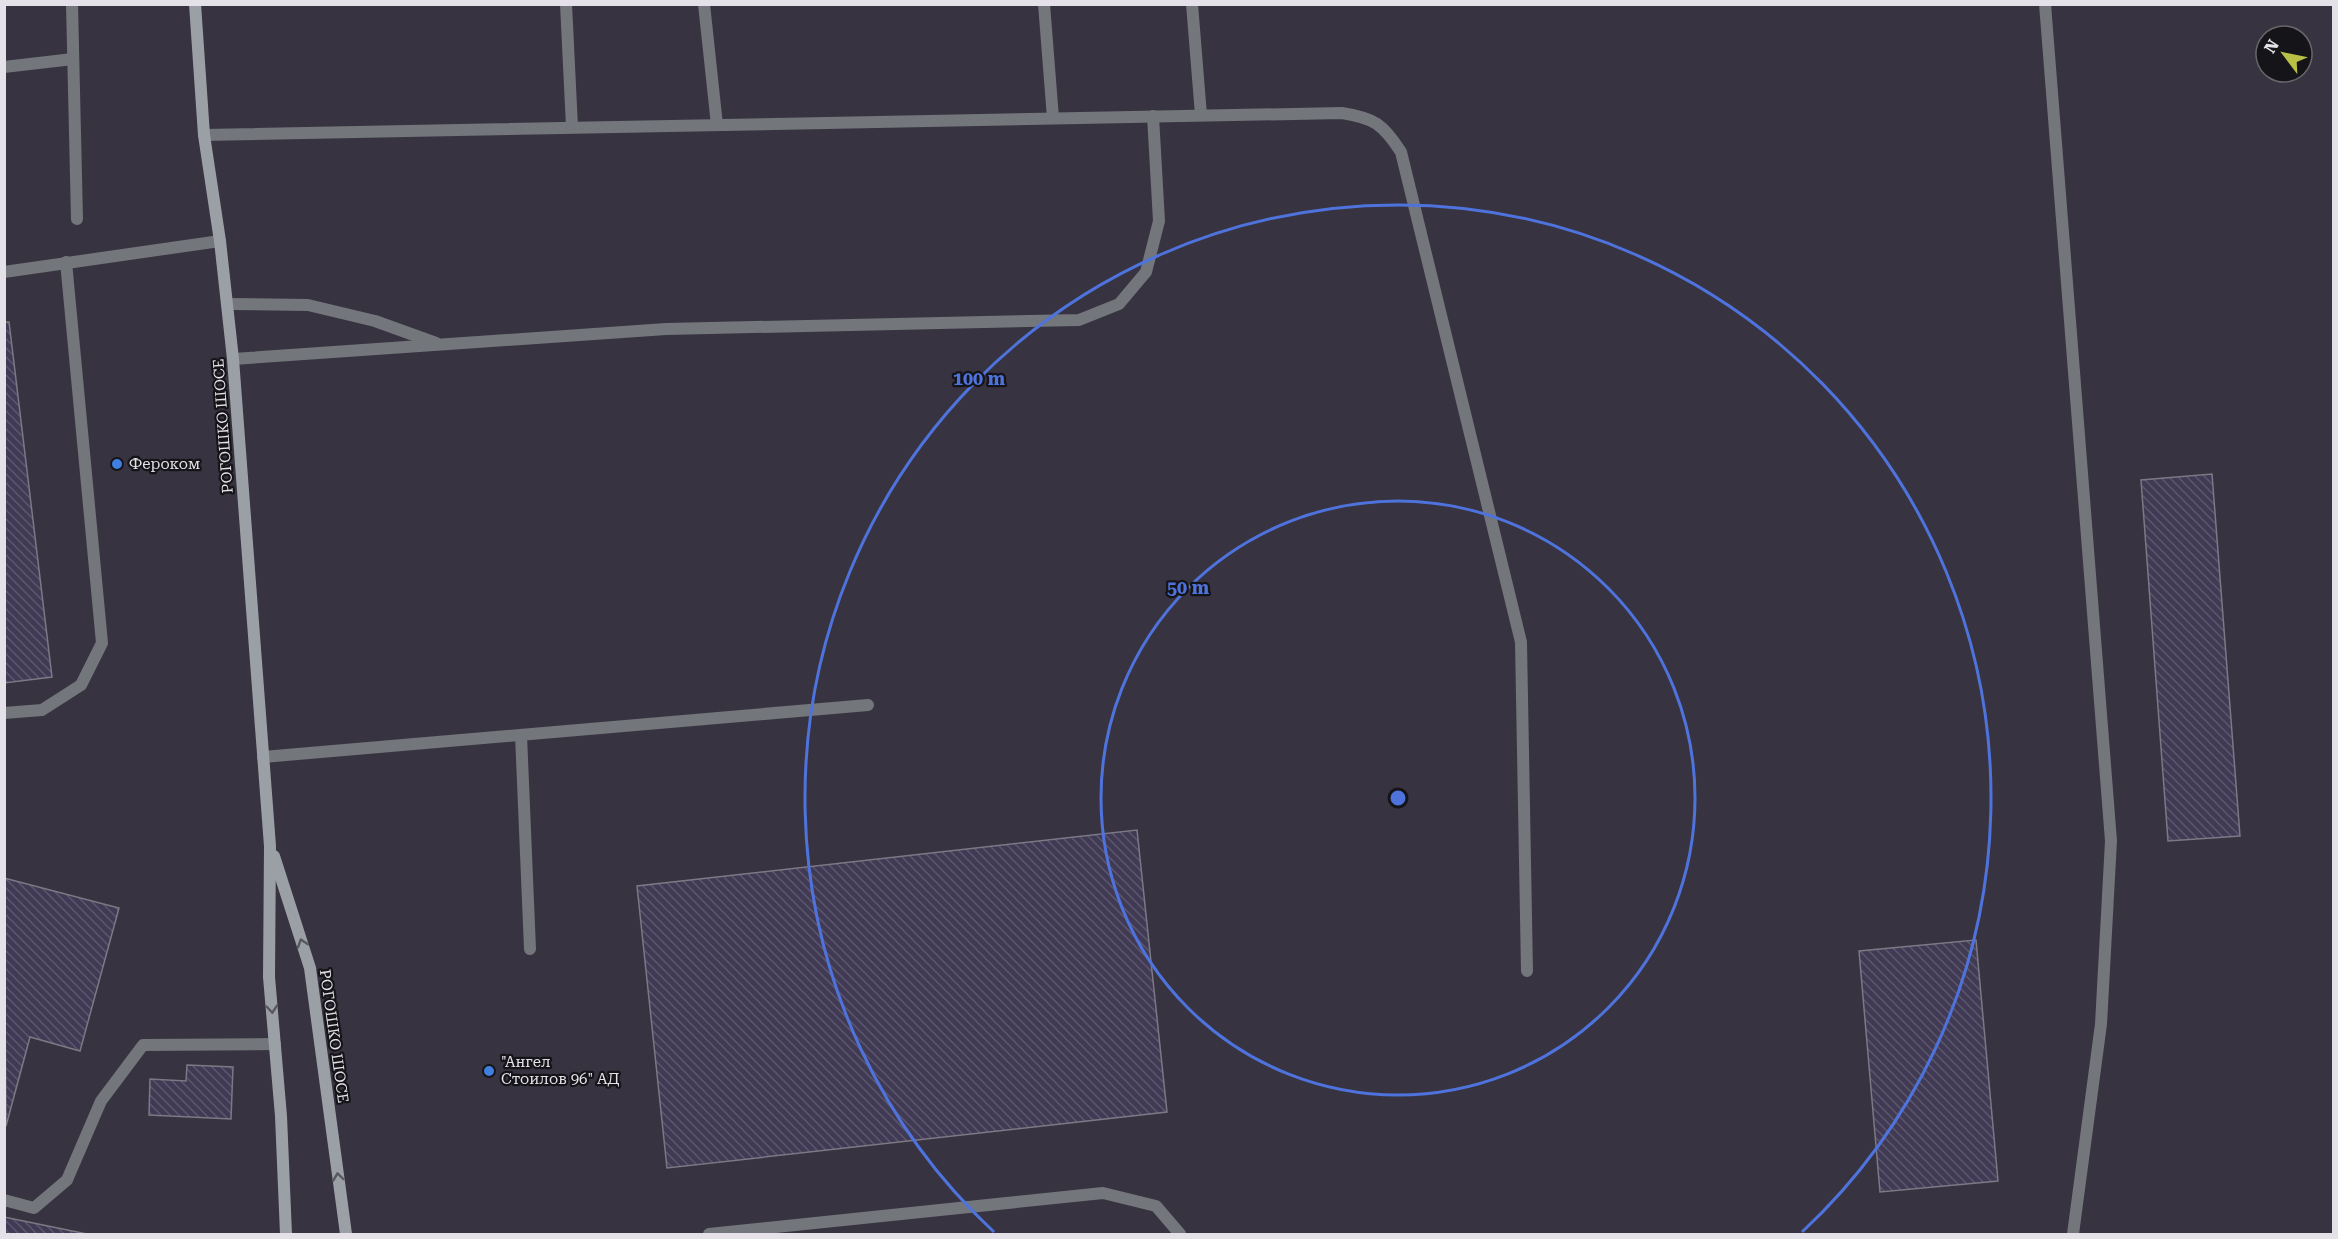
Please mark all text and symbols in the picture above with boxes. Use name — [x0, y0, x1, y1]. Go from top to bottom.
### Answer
north arrow — [2254, 24, 2314, 84]
text: N — [2260, 36, 2283, 57]
street label: РОГОШКО ШОСЕ — [209, 358, 237, 494]
text: 100 m — [953, 368, 1006, 389]
place label: Фероком — [129, 455, 200, 473]
marker: Фероком — [110, 457, 124, 471]
text: 50 m — [1167, 577, 1210, 598]
centre of rings — [1388, 788, 1408, 808]
one-way arrow — [297, 938, 309, 949]
street label: РОГОШКО ШОСЕ — [316, 968, 352, 1104]
one-way arrow — [265, 1005, 278, 1014]
place label: "Ангел Стоилов 96" АД — [501, 1053, 620, 1088]
marker: "Ангел Стоилов 96" АД — [482, 1064, 496, 1078]
one-way arrow — [332, 1172, 345, 1181]

